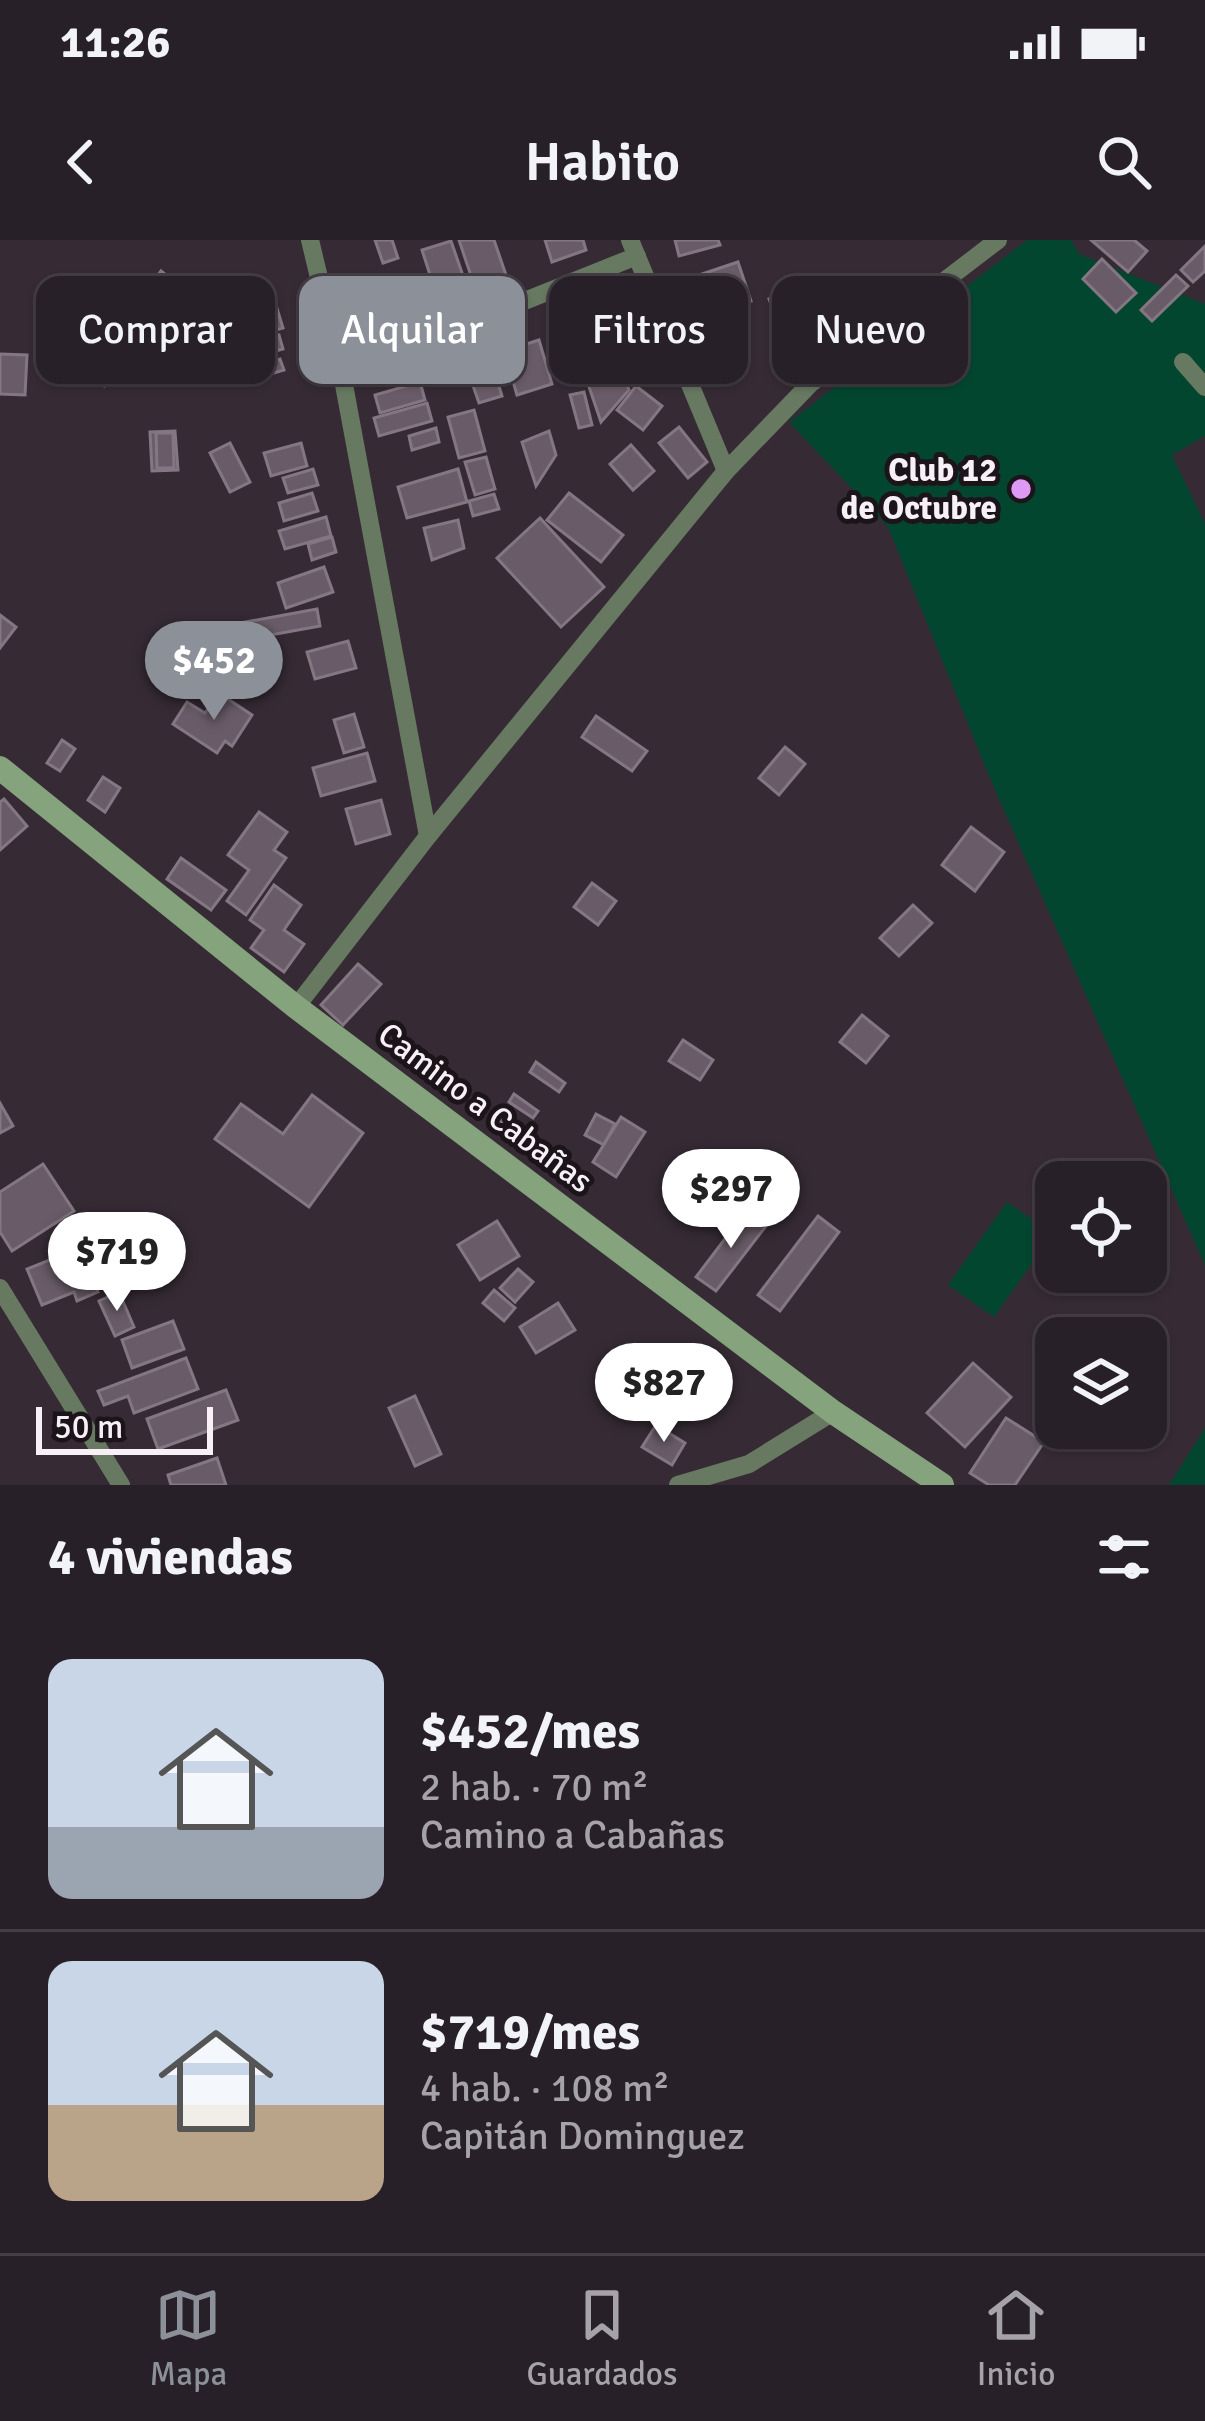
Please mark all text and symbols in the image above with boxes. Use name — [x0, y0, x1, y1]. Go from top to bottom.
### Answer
text: 11:26 — [60, 15, 170, 70]
icon: back — [48, 129, 114, 195]
text: Habito — [525, 129, 680, 196]
icon: search — [1091, 129, 1157, 195]
chip: Comprar — [36, 276, 275, 384]
chip: Alquilar — [299, 276, 525, 384]
chip: Filtros — [549, 276, 748, 384]
chip: Nuevo — [772, 276, 968, 384]
place label: Club 12 de Octubre — [841, 450, 997, 529]
marker: Club 12 de Octubre — [1008, 476, 1034, 502]
pin: $452 — [143, 621, 285, 723]
text: $452 — [172, 636, 256, 684]
street label: Camino a Cabañas — [370, 1014, 600, 1202]
pin: $297 — [660, 1149, 802, 1251]
map controls — [1035, 1161, 1167, 1449]
button: locate — [1035, 1161, 1167, 1293]
text: $297 — [689, 1164, 773, 1212]
pin: $719 — [46, 1212, 188, 1314]
text: $719 — [75, 1227, 159, 1275]
button: layers — [1035, 1317, 1167, 1449]
pin: $827 — [593, 1343, 735, 1445]
text: $827 — [622, 1358, 706, 1406]
scale bar — [36, 1401, 213, 1454]
text: 50 m — [54, 1407, 123, 1448]
icon: filters — [1091, 1524, 1157, 1590]
text: 4 viviendas — [48, 1526, 293, 1589]
text: $452/mes — [420, 1700, 640, 1763]
icon: home — [144, 1707, 288, 1851]
text: 2 hab. · 70 m² — [420, 1763, 649, 1811]
text: Camino a Cabañas — [420, 1811, 725, 1859]
text: $719/mes — [420, 2001, 640, 2064]
icon: home — [144, 2009, 288, 2153]
text: 4 hab. · 108 m² — [420, 2064, 670, 2112]
text: Capitán Dominguez — [420, 2112, 745, 2160]
tab: Mapa — [150, 2282, 227, 2395]
tab: Guardados — [526, 2282, 677, 2395]
tab: Inicio — [977, 2282, 1055, 2395]

